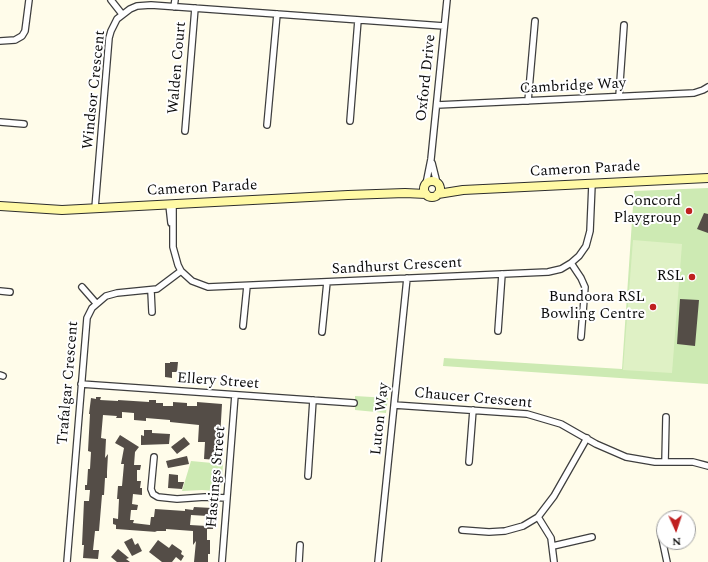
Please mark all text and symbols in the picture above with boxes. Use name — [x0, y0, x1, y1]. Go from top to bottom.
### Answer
street label: Walden Court — [165, 21, 191, 115]
street label: Windsor Crescent — [80, 30, 110, 150]
street label: Oxford Drive — [413, 33, 441, 123]
street label: Cambridge Way — [519, 75, 627, 99]
street label: Cameron Parade — [529, 158, 641, 182]
street label: Cameron Parade — [146, 177, 258, 201]
place label: Concord Playgroup — [614, 193, 681, 228]
marker: Concord Playgroup — [684, 206, 694, 216]
street label: Sandhurst Crescent — [331, 255, 463, 279]
place label: RSL — [657, 268, 684, 286]
marker: RSL — [687, 272, 697, 282]
place label: Bundoora RSL Bowling Centre — [540, 289, 645, 324]
marker: Bundoora RSL Bowling Centre — [648, 302, 658, 312]
street label: Trafalgar Crescent — [55, 321, 83, 445]
street label: Ellery Street — [176, 370, 260, 394]
street label: Luton Way — [368, 382, 394, 456]
street label: Chaucer Crescent — [413, 385, 533, 413]
street label: Hastings Street — [204, 425, 230, 529]
north arrow — [656, 510, 696, 550]
text: N — [672, 533, 682, 550]

